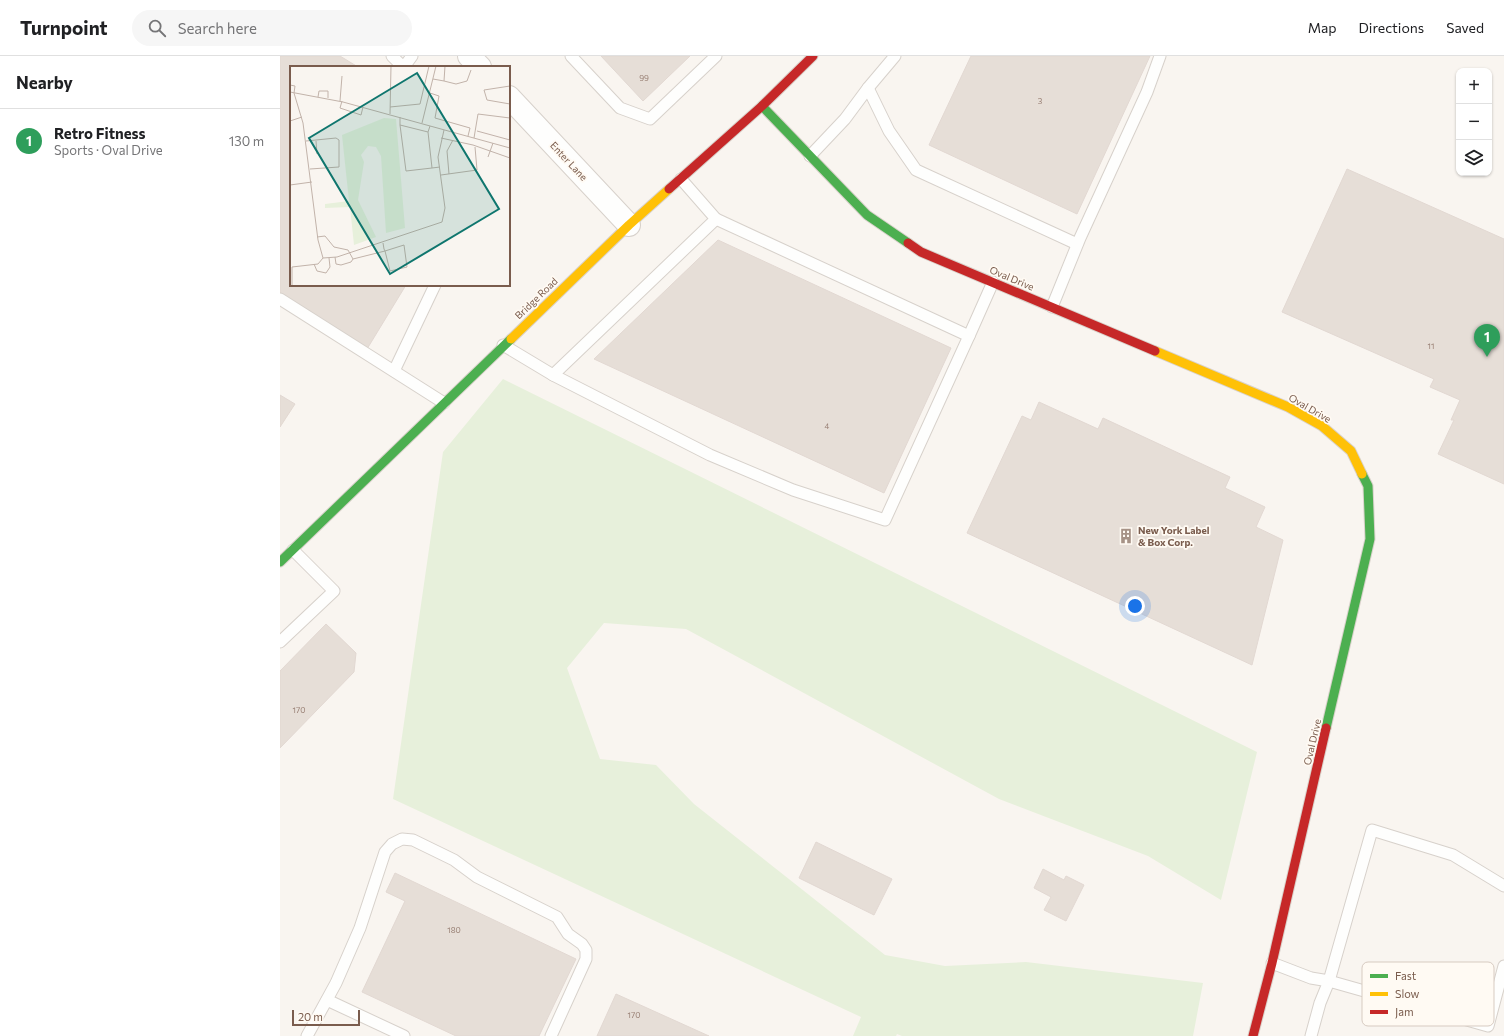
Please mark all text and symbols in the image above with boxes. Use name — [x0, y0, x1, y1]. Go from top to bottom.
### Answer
search box — [132, 10, 412, 46]
text: Turnpoint — [20, 16, 108, 39]
icon: search — [146, 17, 168, 39]
text: Search here — [178, 19, 257, 37]
text: Map — [1308, 19, 1337, 36]
text: Directions — [1359, 19, 1424, 36]
text: Saved — [1446, 19, 1484, 36]
inset map — [290, 66, 510, 286]
map controls — [1456, 68, 1492, 176]
button: + — [1456, 68, 1492, 104]
text: Nearby — [16, 72, 73, 93]
house number: 99 — [639, 73, 649, 83]
house number: 3 — [1038, 96, 1043, 106]
button: − — [1456, 104, 1492, 140]
text: Retro Fitness — [54, 124, 146, 142]
text: 1 — [26, 133, 32, 149]
text: 130 m — [229, 133, 264, 149]
street label: Enter Lane — [548, 139, 590, 183]
button: layers — [1456, 140, 1492, 176]
text: Sports · Oval Drive — [54, 142, 163, 158]
street label: Oval Drive — [988, 263, 1036, 293]
street label: Bridge Road — [512, 275, 560, 321]
pin: 1 — [1474, 324, 1500, 357]
house number: 11 — [1428, 341, 1434, 351]
street label: Oval Drive — [1287, 391, 1333, 425]
house number: 4 — [825, 421, 830, 431]
place label: New York Label & Box Corp. — [1138, 524, 1210, 548]
building icon: New York Label & Box Corp. — [1117, 527, 1135, 545]
your location — [1125, 596, 1145, 616]
house number: 170 — [293, 705, 305, 715]
street label: Oval Drive — [1301, 718, 1323, 766]
house number: 180 — [447, 925, 461, 935]
legend — [1362, 962, 1494, 1026]
text: Fast — [1395, 969, 1417, 982]
text: Slow — [1395, 987, 1420, 1000]
text: Jam — [1395, 1005, 1414, 1019]
scale bar — [292, 1008, 360, 1027]
text: 20 m — [298, 1010, 323, 1023]
house number: 170 — [628, 1010, 640, 1020]

